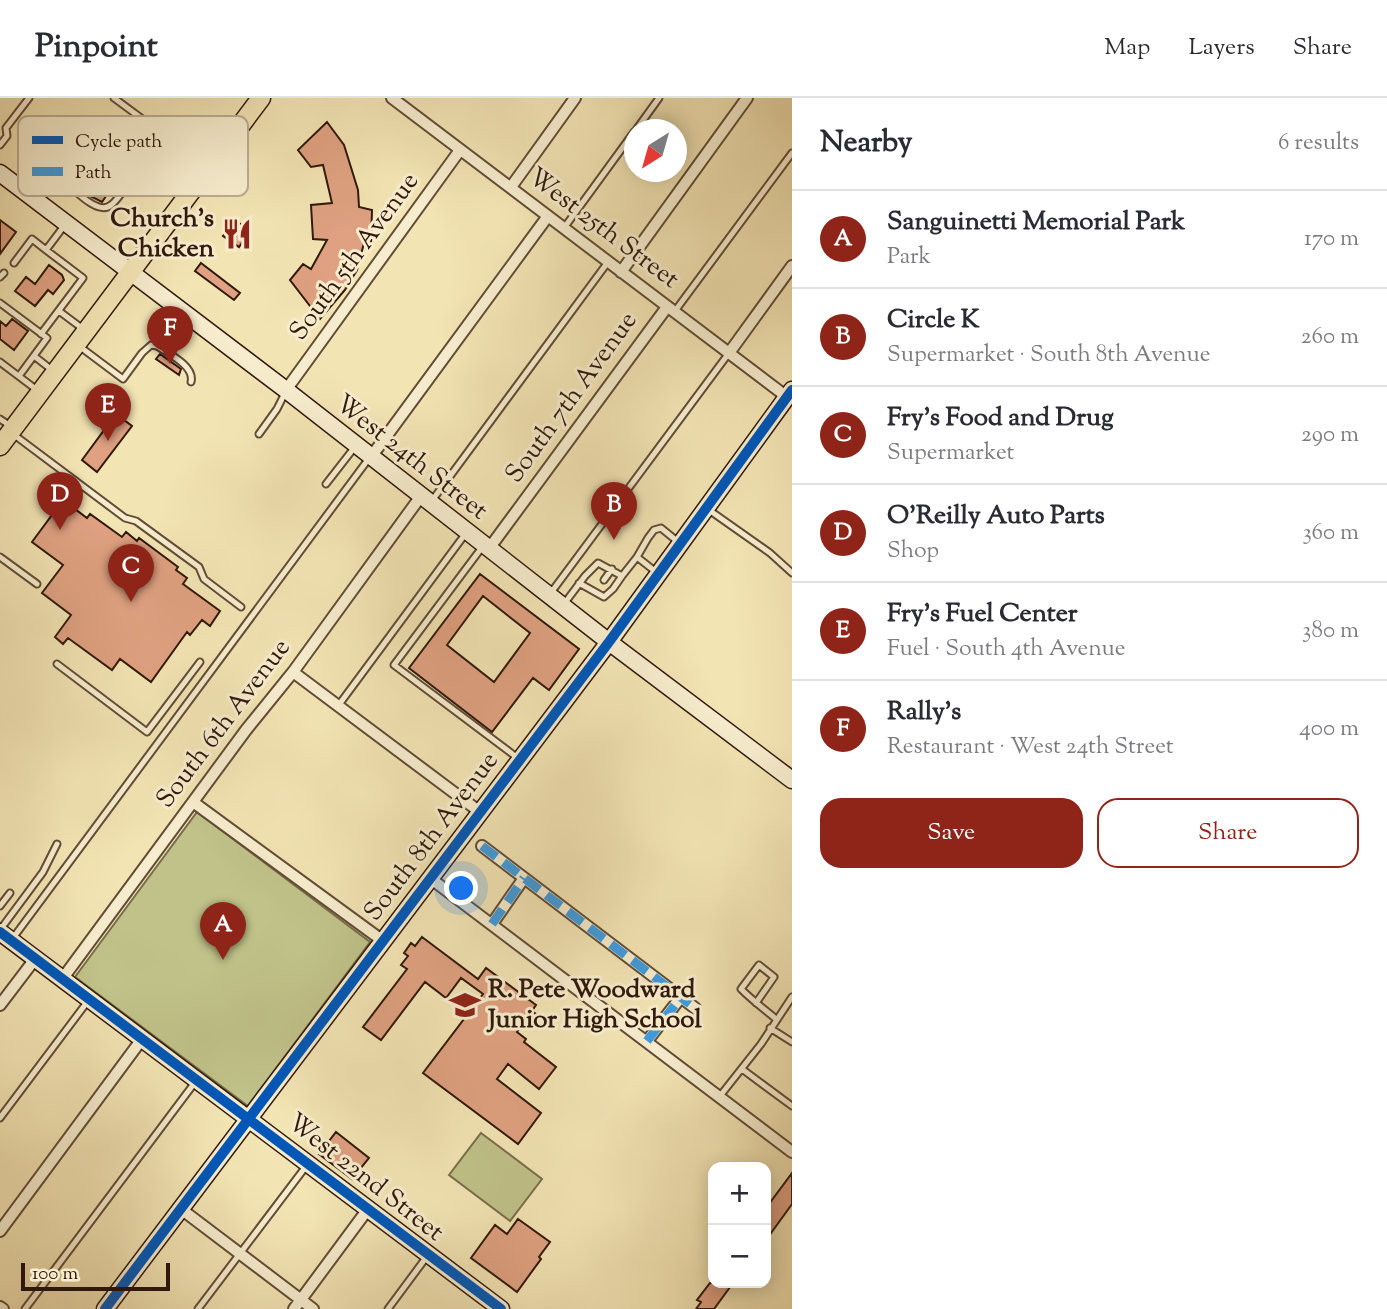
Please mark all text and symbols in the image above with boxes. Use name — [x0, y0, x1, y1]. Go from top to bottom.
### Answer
text: Pinpoint — [35, 24, 158, 72]
text: Map — [1104, 31, 1150, 65]
text: Layers — [1188, 31, 1255, 65]
text: Share — [1293, 31, 1352, 65]
legend — [18, 116, 248, 196]
north arrow — [624, 119, 687, 182]
text: Nearby — [820, 122, 912, 165]
text: 6 results — [1278, 127, 1359, 160]
text: Cycle path — [75, 129, 162, 156]
text: Path — [75, 160, 112, 187]
street label: West 25th Street — [520, 160, 686, 298]
street label: South 5th Avenue — [281, 165, 429, 349]
place label: Church's Chicken — [110, 201, 215, 268]
text: Sanguinetti Memorial Park — [887, 204, 1185, 241]
restaurant icon: Church's Chicken — [220, 217, 254, 251]
text: A — [834, 223, 852, 256]
text: 170 m — [1304, 223, 1359, 256]
text: Park — [887, 241, 931, 274]
text: Circle K — [887, 302, 980, 339]
street label: South 7th Avenue — [497, 305, 647, 491]
pin: F — [147, 306, 193, 364]
text: B — [836, 321, 850, 354]
text: 260 m — [1301, 321, 1359, 354]
text: Supermarket · South 8th Avenue — [887, 339, 1210, 372]
pin: E — [85, 383, 131, 441]
street label: West 24th Street — [327, 386, 495, 530]
text: Fry's Food and Drug — [887, 400, 1114, 437]
text: C — [834, 419, 852, 452]
text: 290 m — [1301, 419, 1359, 452]
text: Supermarket — [887, 437, 1014, 470]
pin: D — [37, 472, 83, 530]
pin: B — [591, 482, 637, 540]
text: O'Reilly Auto Parts — [887, 498, 1105, 535]
text: D — [834, 517, 852, 550]
text: 360 m — [1302, 517, 1359, 550]
text: Shop — [887, 535, 939, 568]
pin: C — [108, 544, 154, 602]
text: Fry's Fuel Center — [887, 596, 1078, 633]
text: E — [836, 615, 850, 648]
text: 380 m — [1302, 615, 1359, 648]
street label: South 6th Avenue — [148, 632, 300, 816]
text: Fuel · South 4th Avenue — [887, 633, 1126, 666]
text: Rally's — [887, 694, 961, 731]
text: F — [837, 713, 849, 746]
text: 400 m — [1299, 713, 1359, 746]
text: Restaurant · West 24th Street — [887, 731, 1174, 764]
street label: South 8th Avenue — [356, 744, 508, 930]
button: Save — [820, 798, 1083, 868]
button: Share — [1097, 798, 1359, 868]
your location — [444, 871, 478, 905]
pin: A — [200, 902, 246, 960]
place label: R. Pete Woodward Junior High School — [486, 972, 702, 1039]
school or university icon: R. Pete Woodward Junior High School — [448, 988, 482, 1022]
street label: West 22nd Street — [279, 1105, 451, 1251]
map controls — [708, 1162, 771, 1288]
button: + — [708, 1162, 771, 1225]
button: − — [708, 1225, 771, 1288]
scale bar — [21, 1260, 170, 1292]
text: 100 m — [32, 1261, 78, 1288]

